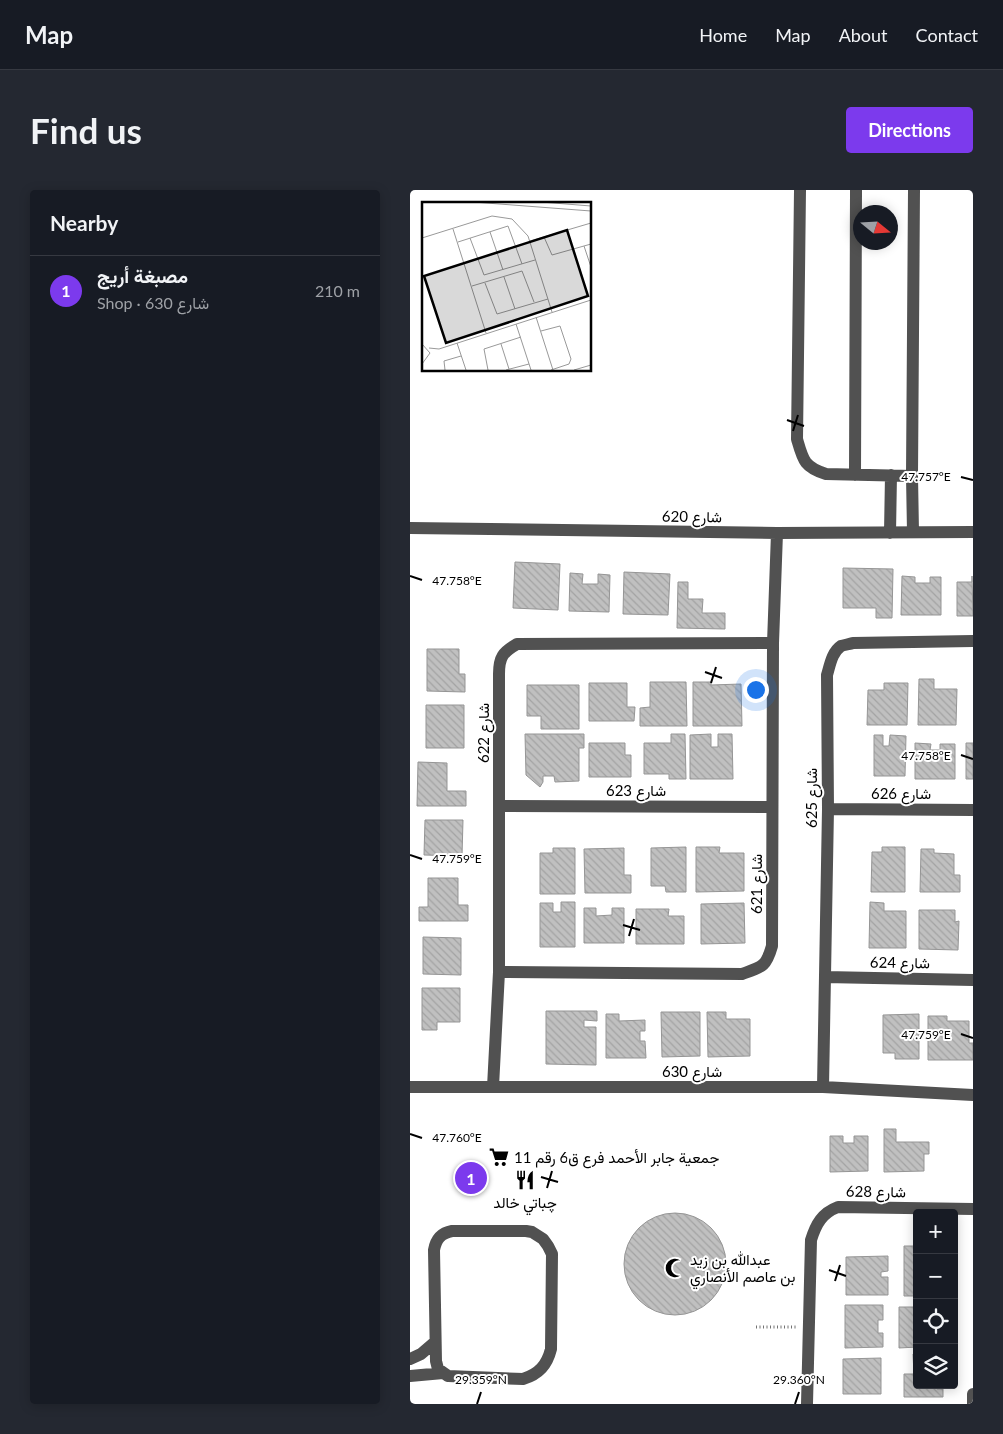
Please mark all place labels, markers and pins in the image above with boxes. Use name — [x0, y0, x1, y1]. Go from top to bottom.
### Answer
supermarket icon: جمعية جابر الأحمد فرع ق6 رقم 11 — [488, 1146, 510, 1168]
place label: جمعية جابر الأحمد فرع ق6 رقم 11 — [514, 1148, 719, 1169]
pin: 1 — [455, 1159, 487, 1197]
restaurant icon: چباتي خالد — [514, 1169, 536, 1191]
place label: چباتي خالد — [493, 1193, 557, 1216]
place label: عبدالله بن زيد بن عاصم الأنصاري — [690, 1250, 796, 1290]
mosque icon: عبدالله بن زيد بن عاصم الأنصاري — [664, 1257, 686, 1279]

